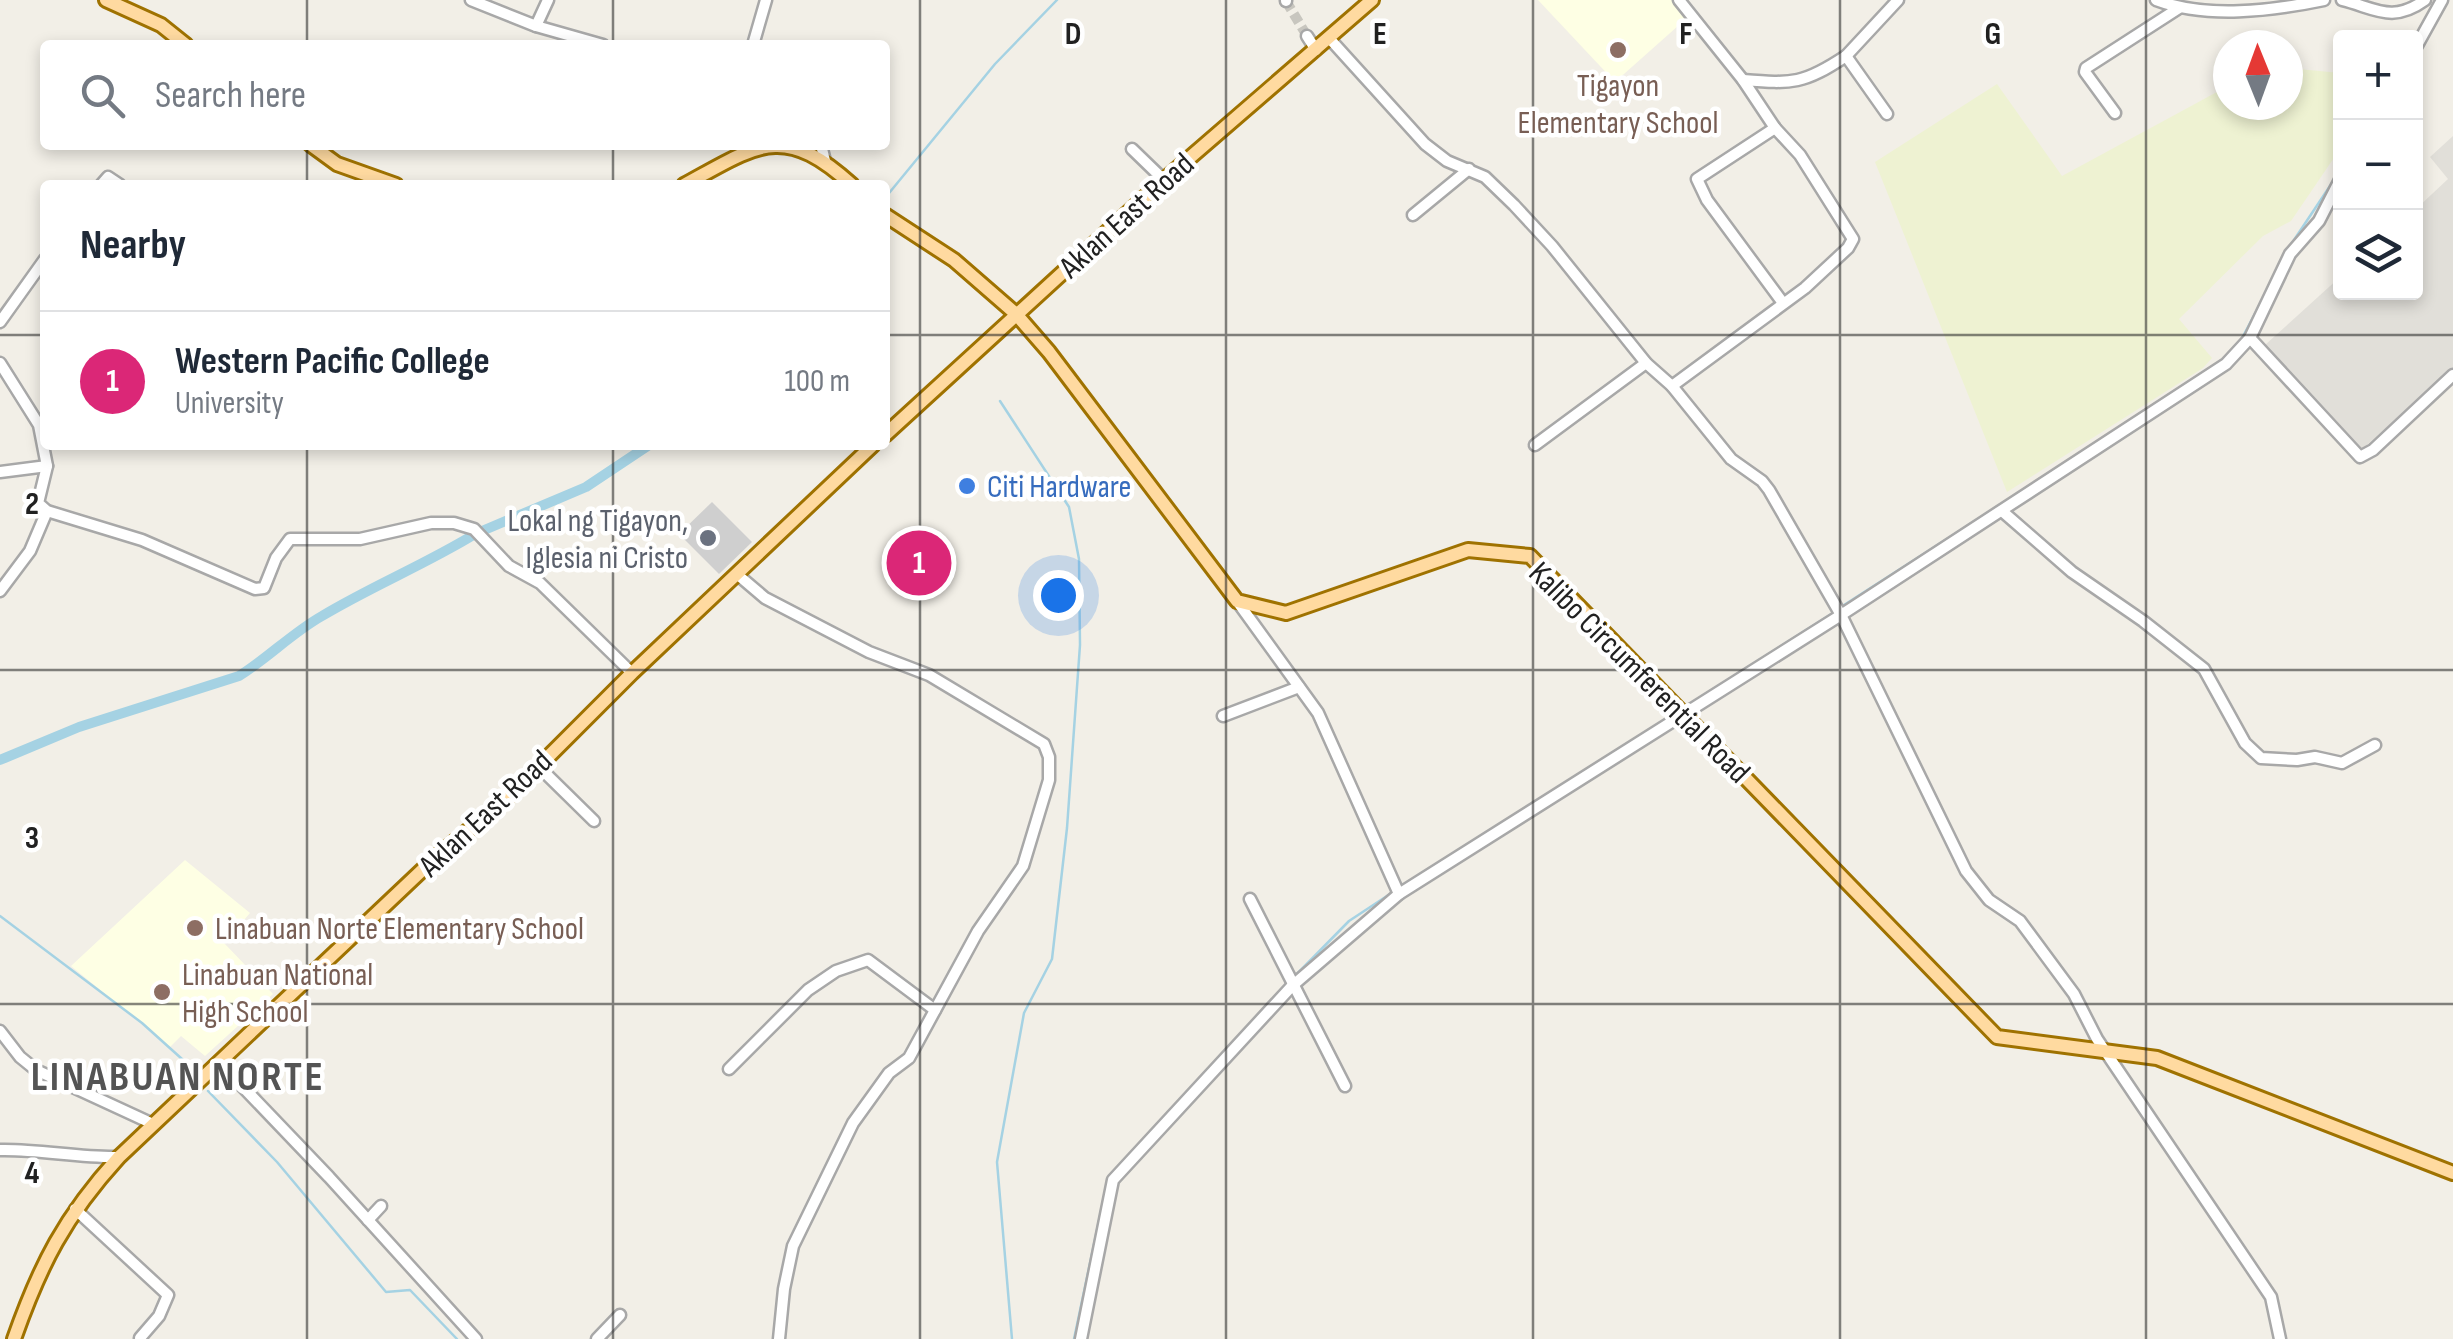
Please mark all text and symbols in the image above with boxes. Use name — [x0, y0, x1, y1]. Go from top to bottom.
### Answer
text: D — [1065, 15, 1081, 54]
text: E — [1373, 15, 1387, 54]
text: F — [1679, 15, 1693, 54]
text: G — [1985, 15, 2001, 54]
north arrow — [2213, 30, 2303, 120]
map controls — [2333, 30, 2423, 300]
button: + — [2333, 30, 2423, 120]
marker: Tigayon Elementary School — [1607, 39, 1629, 61]
search box — [40, 40, 890, 150]
place label: Tigayon Elementary School — [1518, 67, 1718, 143]
icon: search — [75, 68, 130, 123]
text: Search here — [155, 73, 306, 118]
button: − — [2333, 120, 2423, 210]
street label: Aklan East Road — [1051, 145, 1203, 288]
button: layers — [2333, 210, 2423, 300]
text: Nearby — [80, 220, 186, 271]
text: Western Pacific College — [175, 339, 490, 384]
text: 1 — [106, 362, 119, 401]
text: 100 m — [785, 362, 850, 401]
text: University — [175, 384, 284, 423]
place label: Citi Hardware — [987, 468, 1131, 507]
marker: Citi Hardware — [956, 475, 978, 497]
text: 2 — [25, 485, 39, 524]
place label: Lokal ng Tigayon, Iglesia ni Cristo — [508, 502, 688, 578]
pin: 1 — [886, 526, 952, 600]
marker: Lokal ng Tigayon, Iglesia ni Cristo — [697, 527, 719, 549]
street label: Kalibo Circumferential Road — [1520, 554, 1758, 792]
your location — [1033, 570, 1084, 621]
street label: Aklan East Road — [411, 743, 561, 886]
text: 3 — [25, 819, 39, 858]
place label: Linabuan Norte Elementary School — [215, 910, 584, 949]
marker: Linabuan Norte Elementary School — [184, 917, 206, 939]
place label: Linabuan National High School — [182, 956, 373, 1032]
marker: Linabuan National High School — [151, 981, 173, 1003]
district label: LINABUAN NORTE — [31, 1052, 325, 1103]
text: 4 — [25, 1154, 40, 1193]

